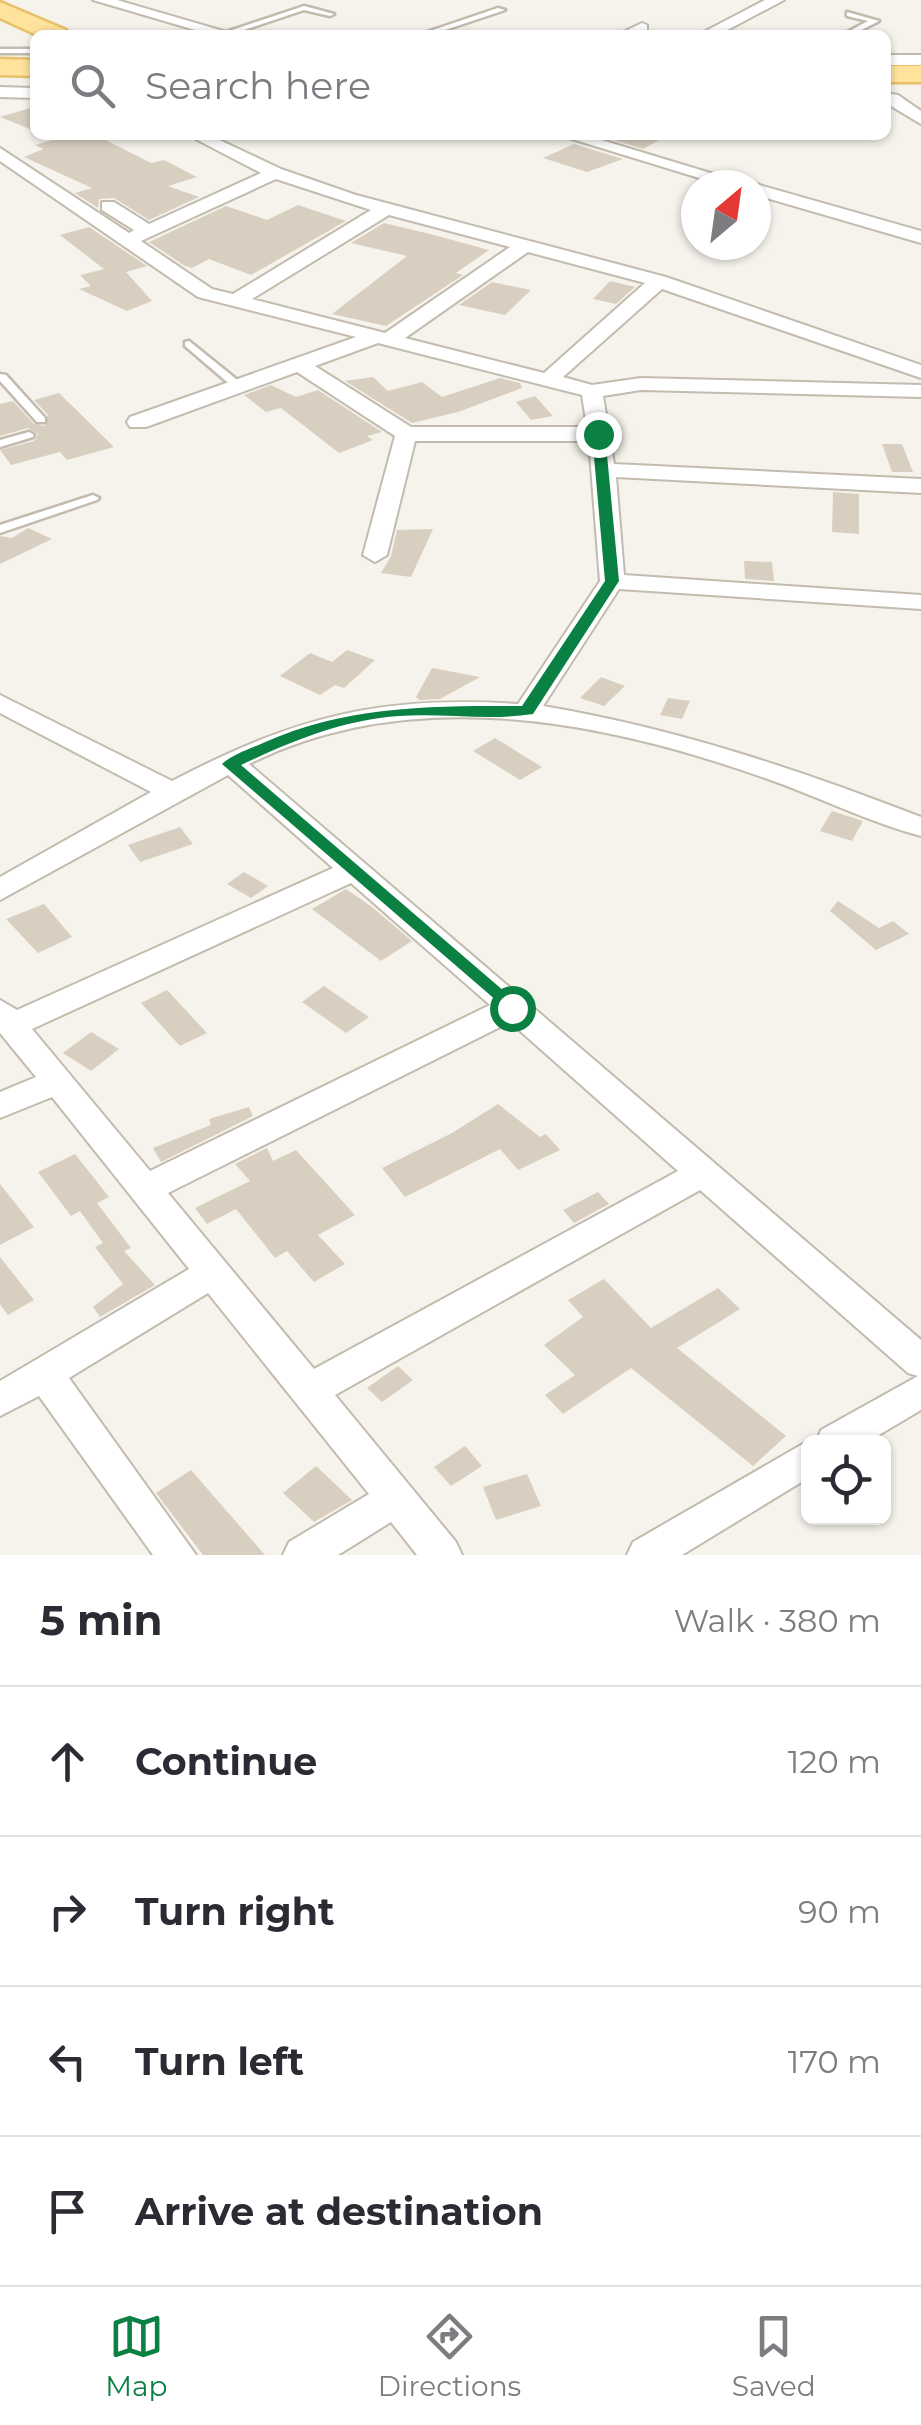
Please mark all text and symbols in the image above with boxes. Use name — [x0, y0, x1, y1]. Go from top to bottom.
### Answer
search box — [30, 30, 891, 140]
icon: search — [65, 58, 120, 113]
text: Search here — [145, 62, 371, 109]
north arrow — [681, 170, 771, 260]
route end — [576, 412, 622, 458]
route start — [490, 986, 536, 1032]
map controls — [801, 1435, 891, 1525]
button: locate — [801, 1435, 891, 1525]
text: 5 min — [40, 1594, 163, 1646]
text: Walk · 380 m — [674, 1601, 881, 1640]
icon: ahead — [40, 1734, 95, 1789]
text: Continue — [135, 1738, 317, 1785]
text: 120 m — [788, 1742, 881, 1781]
icon: right — [40, 1884, 95, 1939]
text: Turn right — [135, 1888, 334, 1935]
text: 90 m — [798, 1892, 881, 1931]
icon: left — [40, 2034, 95, 2089]
text: Turn left — [135, 2038, 304, 2085]
text: 170 m — [788, 2042, 881, 2081]
icon: arrive — [40, 2184, 95, 2239]
text: Arrive at destination — [135, 2188, 543, 2235]
tab: Map — [105, 2309, 167, 2403]
tab: Directions — [378, 2309, 521, 2403]
tab: Saved — [732, 2309, 816, 2403]

